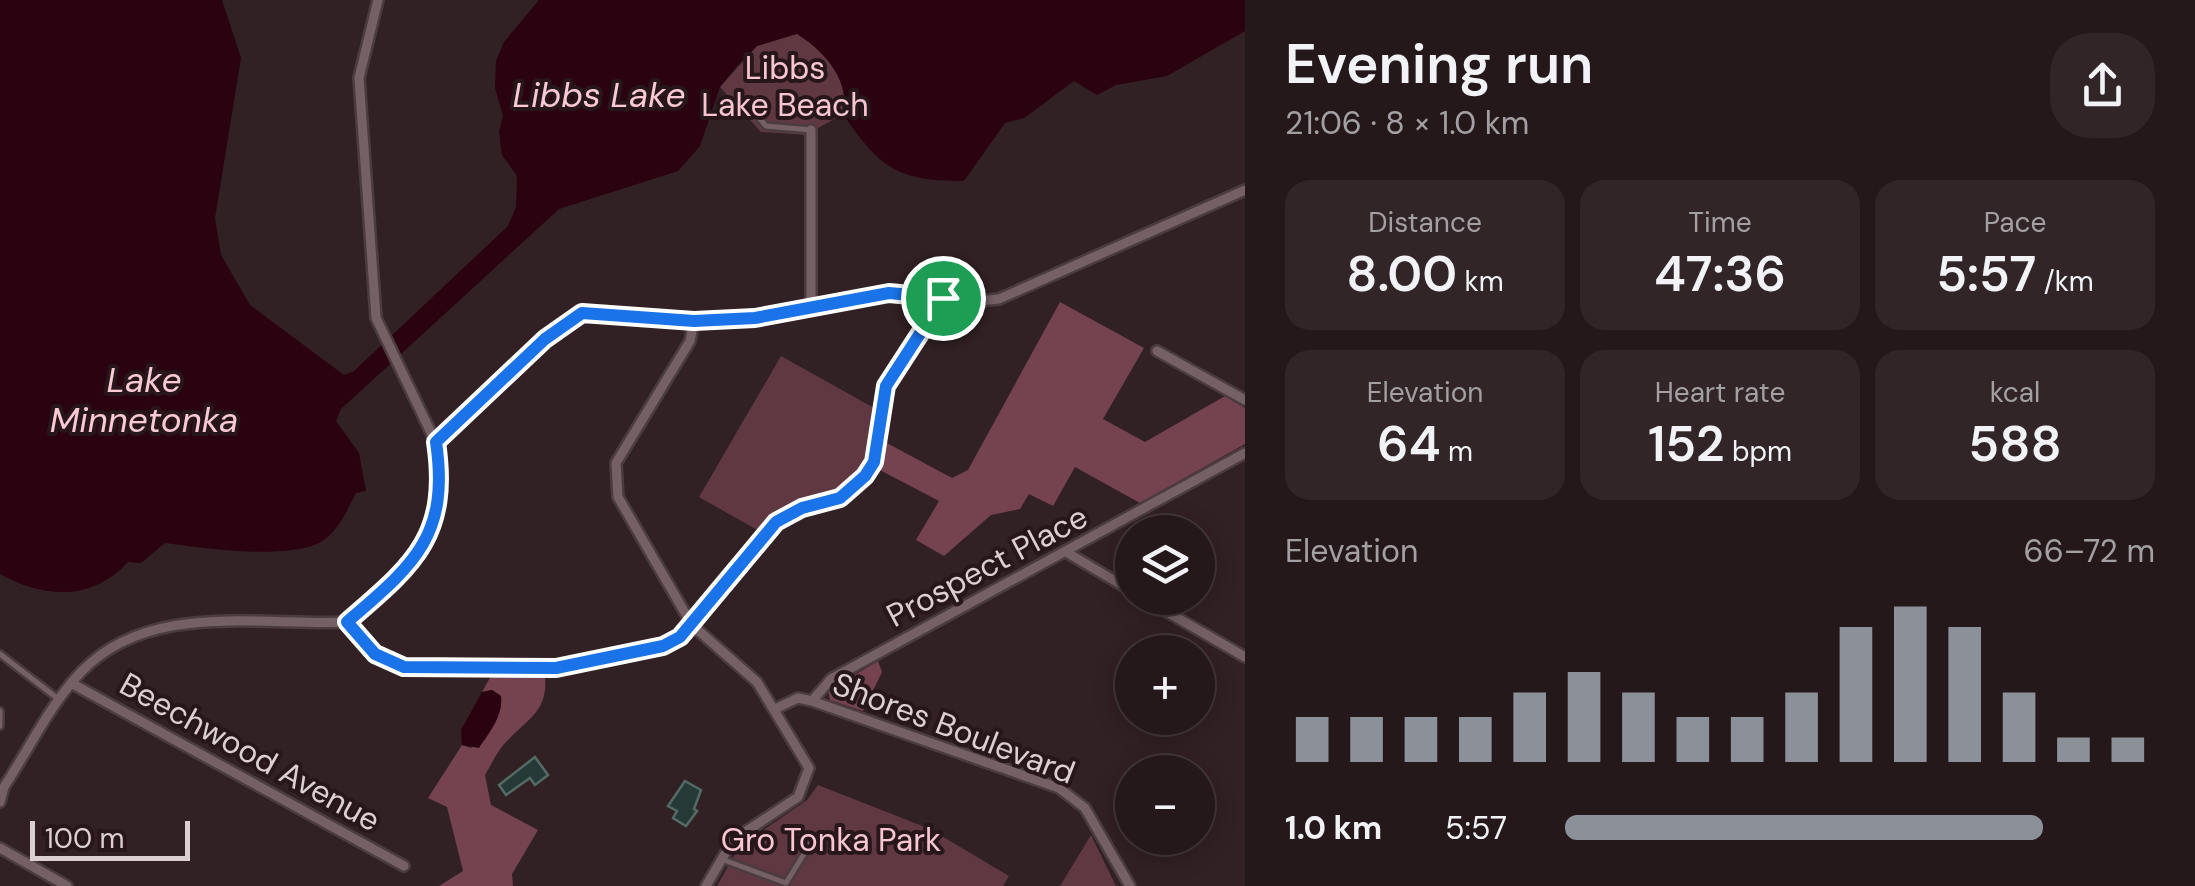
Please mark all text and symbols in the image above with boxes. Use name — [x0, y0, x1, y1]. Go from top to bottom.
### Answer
text: Evening run — [1285, 28, 1593, 100]
button: share — [2050, 33, 2155, 138]
park label: Libbs Lake Beach — [701, 47, 869, 126]
water label: Libbs Lake — [513, 72, 685, 118]
text: 21:06 · 8 × 1.0 km — [1285, 102, 1529, 144]
text: Distance — [1368, 204, 1482, 241]
text: Time — [1688, 204, 1752, 241]
text: Pace — [1984, 204, 2046, 241]
text: 8.00 — [1346, 241, 1457, 307]
text: 47:36 — [1654, 241, 1786, 307]
text: 5:57 — [1936, 241, 2036, 307]
pin — [901, 256, 986, 341]
text: km — [1457, 263, 1504, 300]
text: /km — [2036, 263, 2094, 300]
icon: arrive — [916, 271, 971, 326]
water label: Lake Minnetonka — [50, 357, 238, 443]
text: Elevation — [1367, 374, 1483, 411]
text: Heart rate — [1655, 374, 1785, 411]
text: kcal — [1990, 374, 2040, 411]
text: 64 — [1377, 411, 1441, 477]
text: 152 — [1648, 411, 1725, 477]
text: 588 — [1968, 411, 2062, 477]
text: m — [1441, 433, 1473, 470]
text: bpm — [1725, 433, 1792, 470]
street label: Prospect Place — [879, 495, 1095, 637]
map controls — [1115, 515, 1215, 855]
button: layers — [1115, 515, 1215, 615]
text: Elevation — [1285, 530, 1418, 572]
text: 66–72 m — [2024, 530, 2155, 572]
button: + — [1115, 635, 1215, 735]
street label: Beechwood Avenue — [112, 663, 388, 841]
street label: Shores Boulevard — [827, 663, 1081, 793]
button: − — [1115, 755, 1215, 855]
text: 1.0 km — [1285, 807, 1382, 849]
text: 5:57 — [1445, 807, 1507, 849]
scale bar — [30, 816, 190, 860]
park label: Gro Tonka Park — [721, 819, 941, 861]
text: 100 m — [45, 820, 124, 857]

